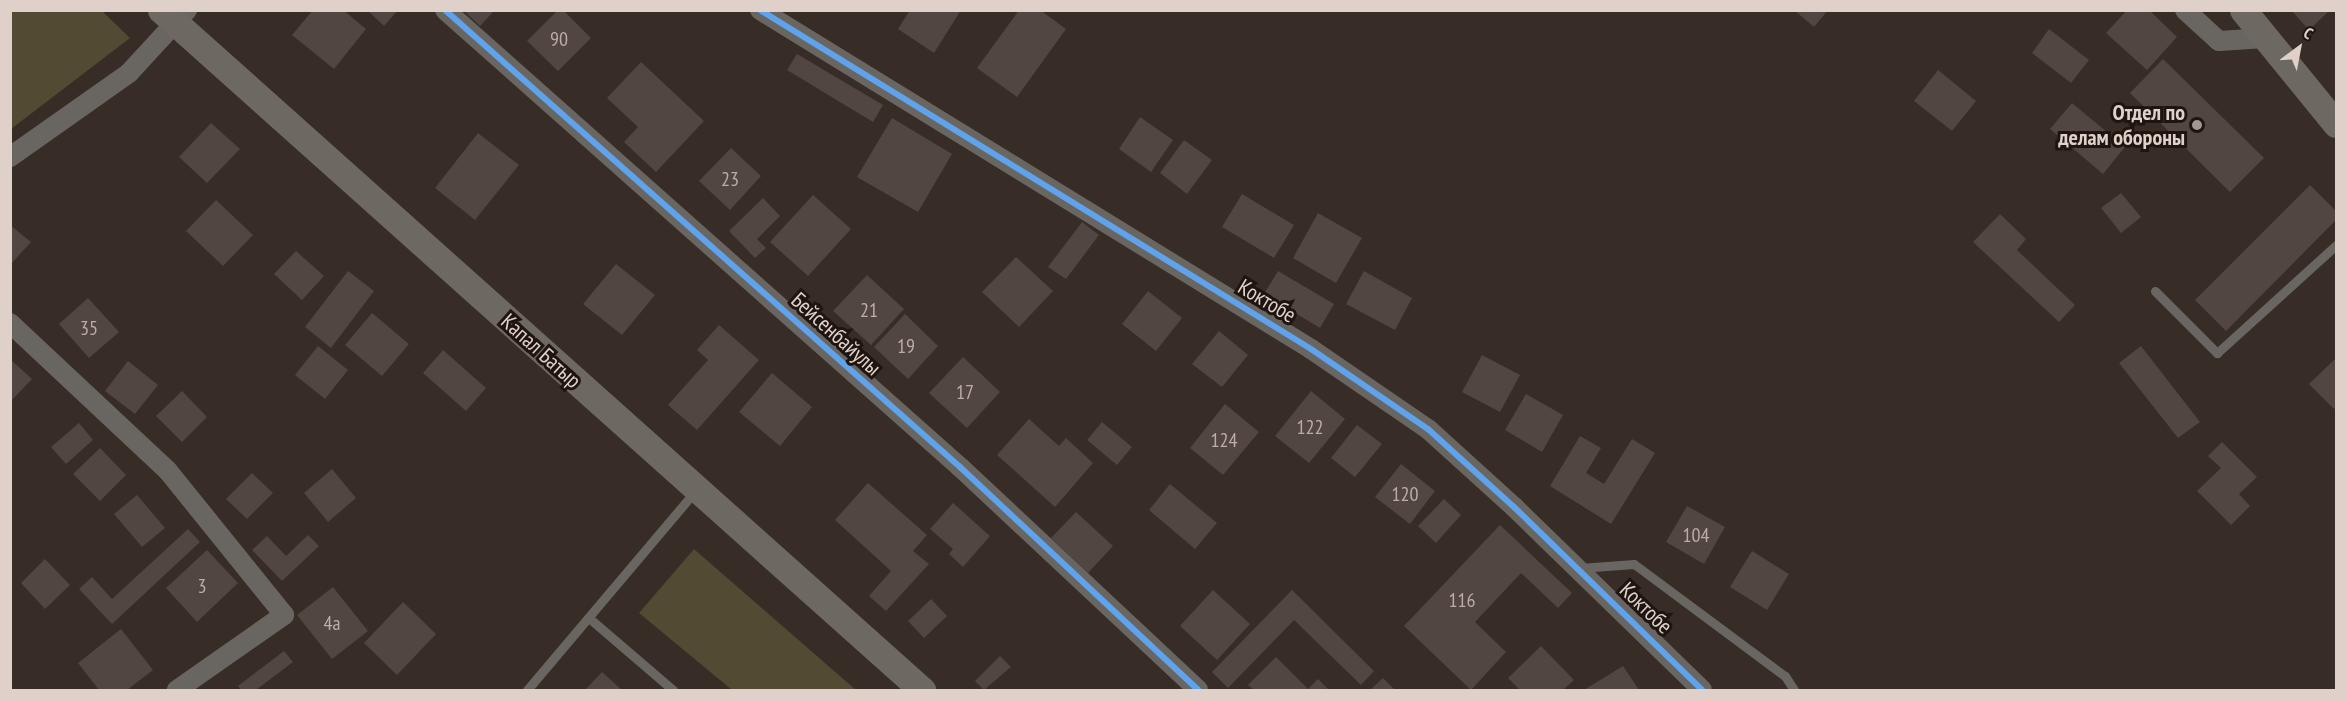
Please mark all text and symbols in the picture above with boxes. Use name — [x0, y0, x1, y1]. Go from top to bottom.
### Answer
north arrow — [2269, 18, 2329, 78]
text: С — [2300, 22, 2317, 43]
house number: 90 — [550, 27, 568, 51]
place label: Отдел по делам обороны — [2058, 99, 2185, 150]
marker: Отдел по делам обороны — [2190, 118, 2204, 132]
house number: 23 — [721, 167, 739, 191]
street label: Коктобе — [1233, 274, 1301, 328]
street label: Бейсенбайулы — [786, 287, 886, 381]
house number: 21 — [860, 298, 878, 322]
street label: Капал Батыр — [496, 308, 586, 394]
house number: 35 — [80, 316, 98, 340]
house number: 19 — [897, 334, 915, 358]
house number: 17 — [956, 380, 974, 404]
house number: 122 — [1297, 415, 1323, 439]
house number: 124 — [1211, 428, 1237, 452]
house number: 120 — [1392, 482, 1418, 506]
house number: 104 — [1683, 523, 1709, 547]
house number: 3 — [198, 574, 206, 598]
street label: Коктобе — [1614, 577, 1678, 639]
house number: 116 — [1449, 588, 1475, 612]
house number: 4а — [324, 611, 340, 635]

